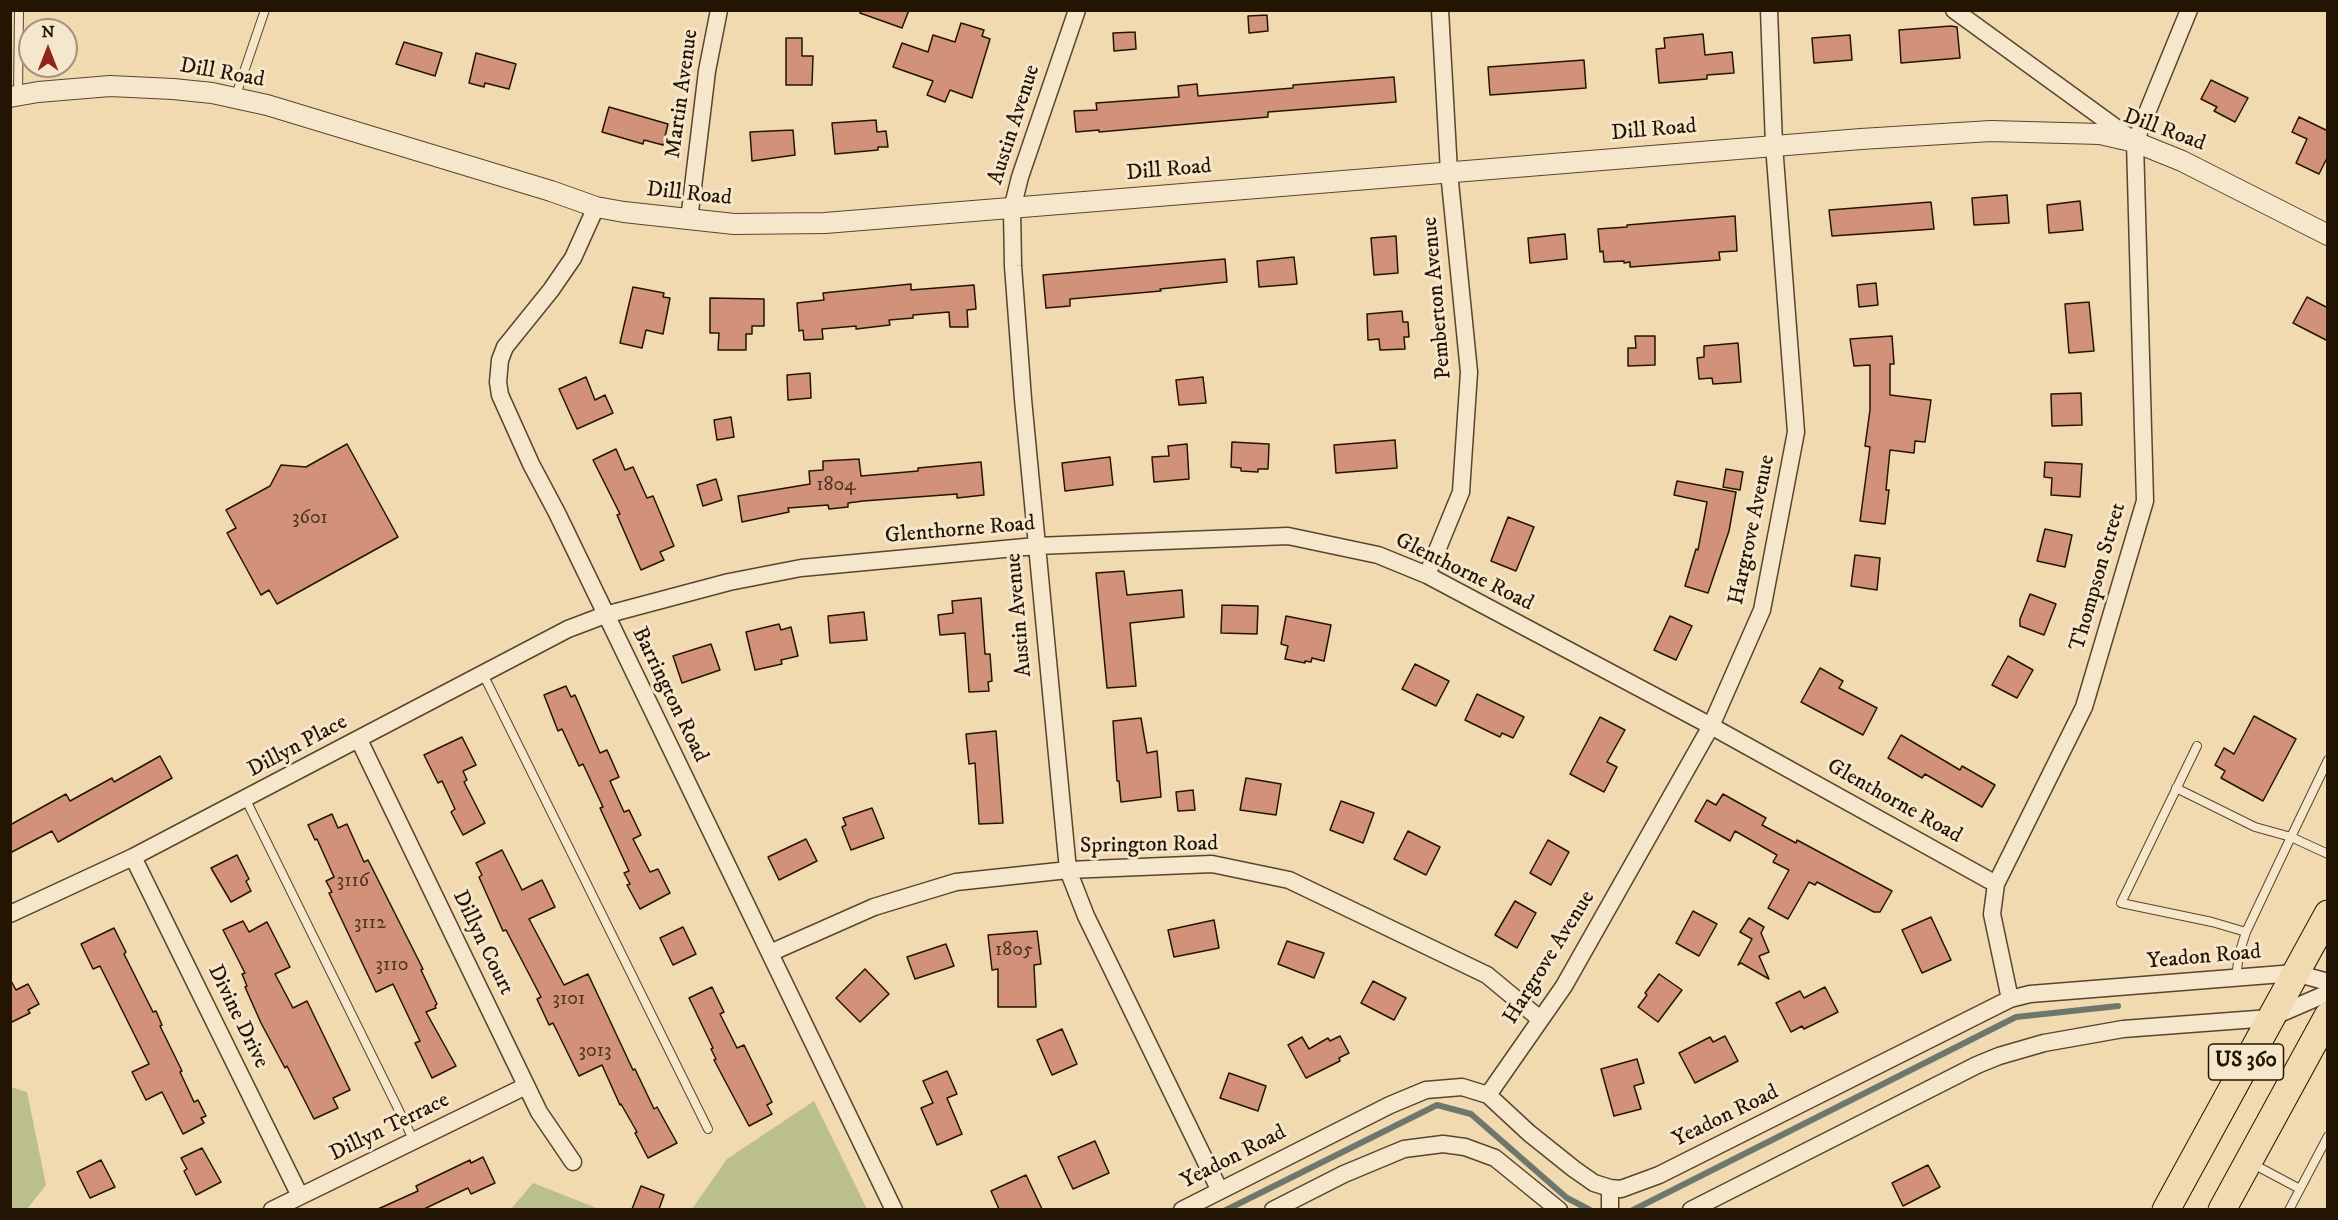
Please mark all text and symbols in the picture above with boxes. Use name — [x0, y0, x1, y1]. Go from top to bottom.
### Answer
north arrow — [18, 18, 78, 78]
text: N — [41, 22, 55, 42]
street label: Martin Avenue — [661, 28, 705, 160]
street label: Dill Road — [178, 54, 266, 94]
street label: Austin Avenue — [983, 62, 1047, 188]
street label: Dill Road — [2119, 104, 2209, 158]
street label: Dill Road — [1610, 114, 1698, 148]
street label: Dill Road — [1125, 154, 1213, 188]
street label: Dill Road — [645, 177, 733, 213]
street label: Pemberton Avenue — [1418, 216, 1458, 380]
street label: Hargrove Avenue — [1724, 453, 1782, 607]
house number: 1804 — [816, 474, 856, 498]
street label: Thompson Street — [2065, 500, 2133, 654]
house number: 3601 — [292, 507, 328, 531]
street label: Glenthorne Road — [884, 511, 1036, 551]
street label: Glenthorne Road — [1391, 528, 1537, 618]
street label: Austin Avenue — [1001, 552, 1039, 678]
street label: Barrington Road — [625, 623, 713, 767]
street label: Dillyn Place — [244, 710, 352, 784]
street label: Glenthorne Road — [1822, 754, 1966, 850]
street label: Springton Road — [1080, 832, 1218, 860]
house number: 3116 — [337, 870, 369, 894]
street label: Hargrove Avenue — [1498, 886, 1602, 1030]
street label: Dillyn Court — [445, 887, 519, 999]
house number: 3112 — [354, 912, 386, 936]
house number: 1805 — [995, 939, 1033, 963]
street label: Yeadon Road — [2146, 940, 2262, 976]
house number: 3110 — [376, 954, 408, 978]
street label: Divine Drive — [201, 961, 273, 1073]
house number: 3101 — [553, 988, 585, 1012]
house number: 3013 — [579, 1040, 611, 1064]
road number: US 360 — [2208, 1044, 2284, 1080]
street label: Yeadon Road — [1669, 1080, 1783, 1154]
street label: Dillyn Terrace — [326, 1088, 454, 1168]
street label: Yeadon Road — [1177, 1120, 1291, 1196]

